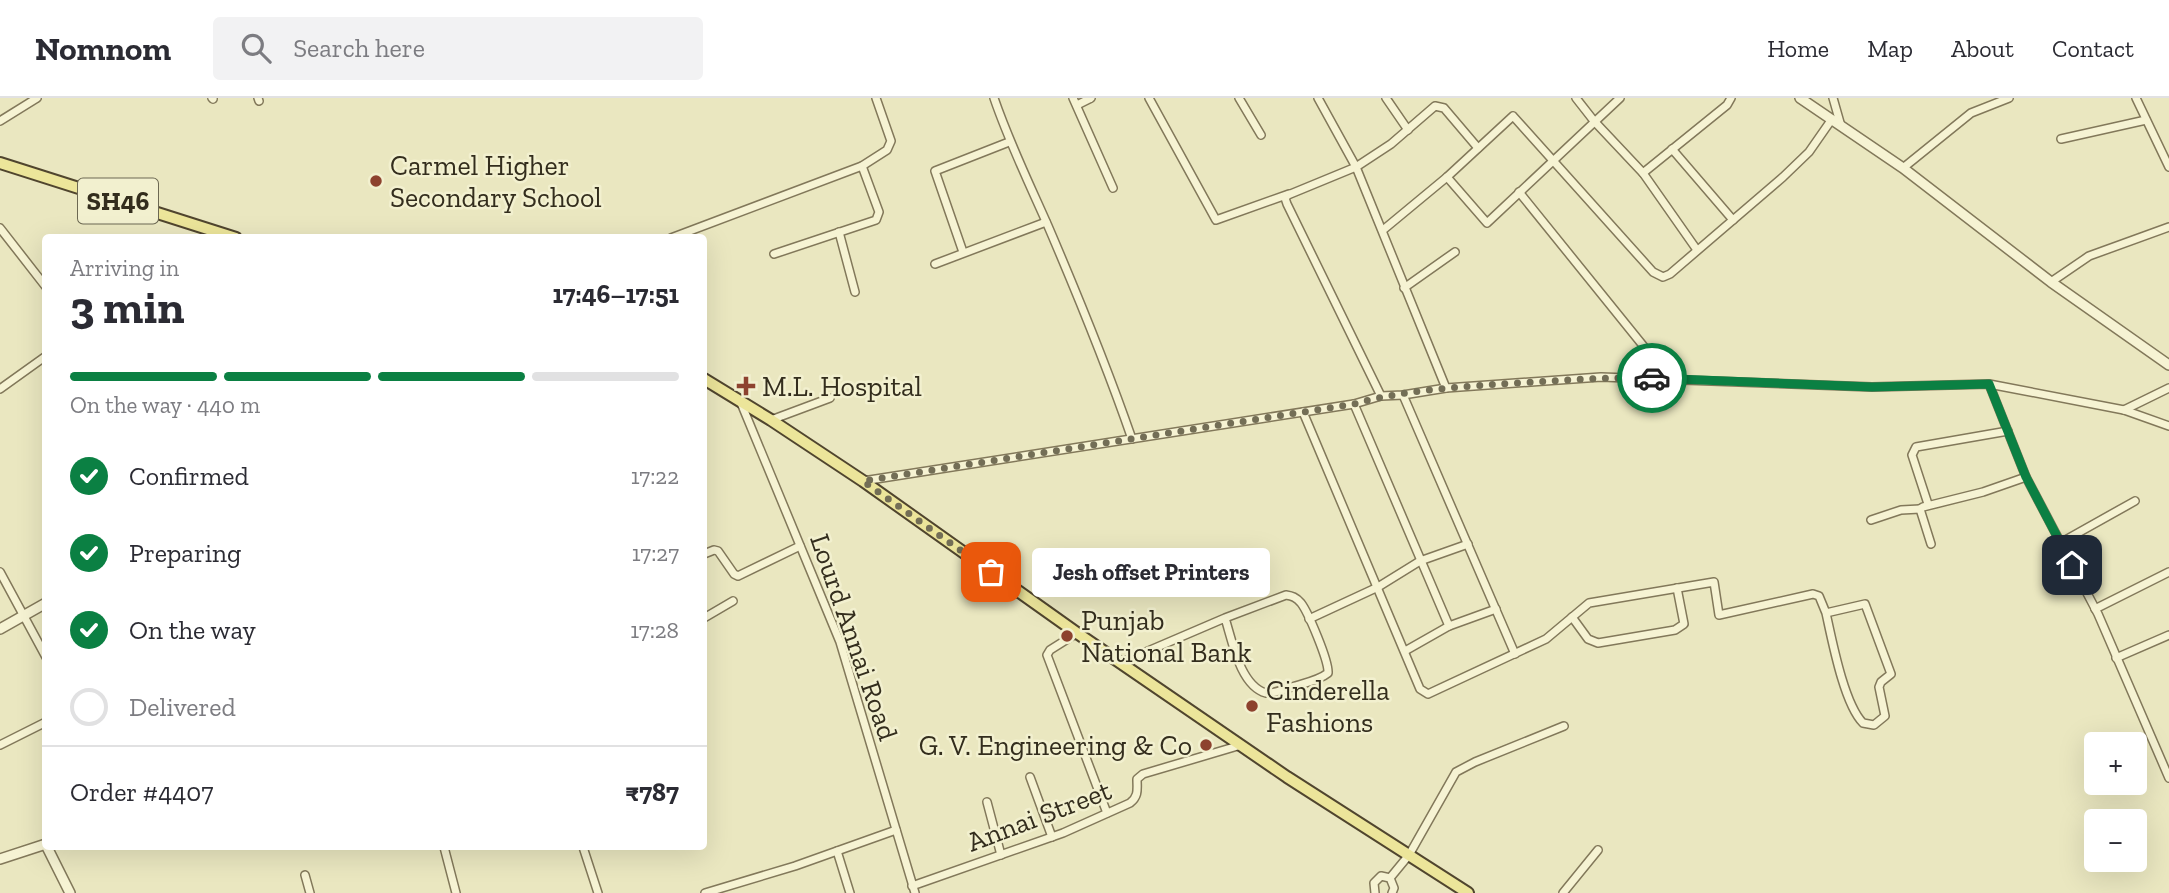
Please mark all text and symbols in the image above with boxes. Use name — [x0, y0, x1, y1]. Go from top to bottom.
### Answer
search box — [213, 17, 703, 80]
text: Nomnom — [35, 29, 171, 68]
icon: search — [237, 29, 275, 67]
text: Search here — [293, 32, 425, 64]
text: Home — [1767, 34, 1829, 63]
text: Map — [1867, 34, 1913, 63]
text: About — [1951, 34, 2014, 63]
text: Contact — [2052, 34, 2134, 63]
place label: Carmel Higher Secondary School — [390, 149, 602, 214]
marker: Carmel Higher Secondary School — [368, 173, 384, 189]
road number: SH46 — [78, 178, 158, 223]
text: Arriving in — [70, 254, 179, 282]
text: 17:46–17:51 — [553, 278, 679, 310]
text: 3 min — [70, 280, 184, 335]
courier — [1617, 343, 1687, 413]
icon: car — [1633, 359, 1671, 397]
place label: M.L. Hospital — [762, 370, 922, 403]
marker: M.L. Hospital — [736, 376, 756, 396]
text: On the way · 440 m — [70, 391, 260, 419]
icon: check — [70, 457, 108, 495]
text: Confirmed — [129, 460, 249, 492]
text: 17:22 — [631, 462, 679, 490]
street label: Lourd Annai Road — [803, 529, 905, 745]
icon: check — [70, 534, 108, 572]
pin — [2042, 535, 2102, 595]
text: Preparing — [129, 537, 241, 569]
text: 17:27 — [632, 539, 679, 567]
pin — [961, 542, 1021, 602]
icon: home — [2053, 546, 2091, 584]
callout: Jesh offset Printers — [1033, 547, 1271, 596]
icon: bag — [972, 553, 1010, 591]
text: Jesh offset Printers — [1052, 558, 1250, 586]
place label: Punjab National Bank — [1081, 604, 1252, 669]
icon: check — [70, 611, 108, 649]
text: On the way — [129, 614, 256, 646]
text: 17:28 — [630, 616, 679, 644]
marker: Punjab National Bank — [1059, 628, 1075, 644]
place label: Cinderella Fashions — [1266, 674, 1390, 739]
text: Delivered — [129, 691, 236, 723]
marker: Cinderella Fashions — [1244, 698, 1260, 714]
place label: G. V. Engineering & Co — [919, 729, 1192, 762]
map controls — [2084, 732, 2147, 872]
button: + — [2084, 732, 2147, 795]
marker: G. V. Engineering & Co — [1198, 737, 1214, 753]
street label: Annai Street — [962, 773, 1116, 859]
text: Order #4407 — [70, 776, 213, 808]
text: ₹787 — [625, 776, 679, 808]
button: − — [2084, 809, 2147, 872]

